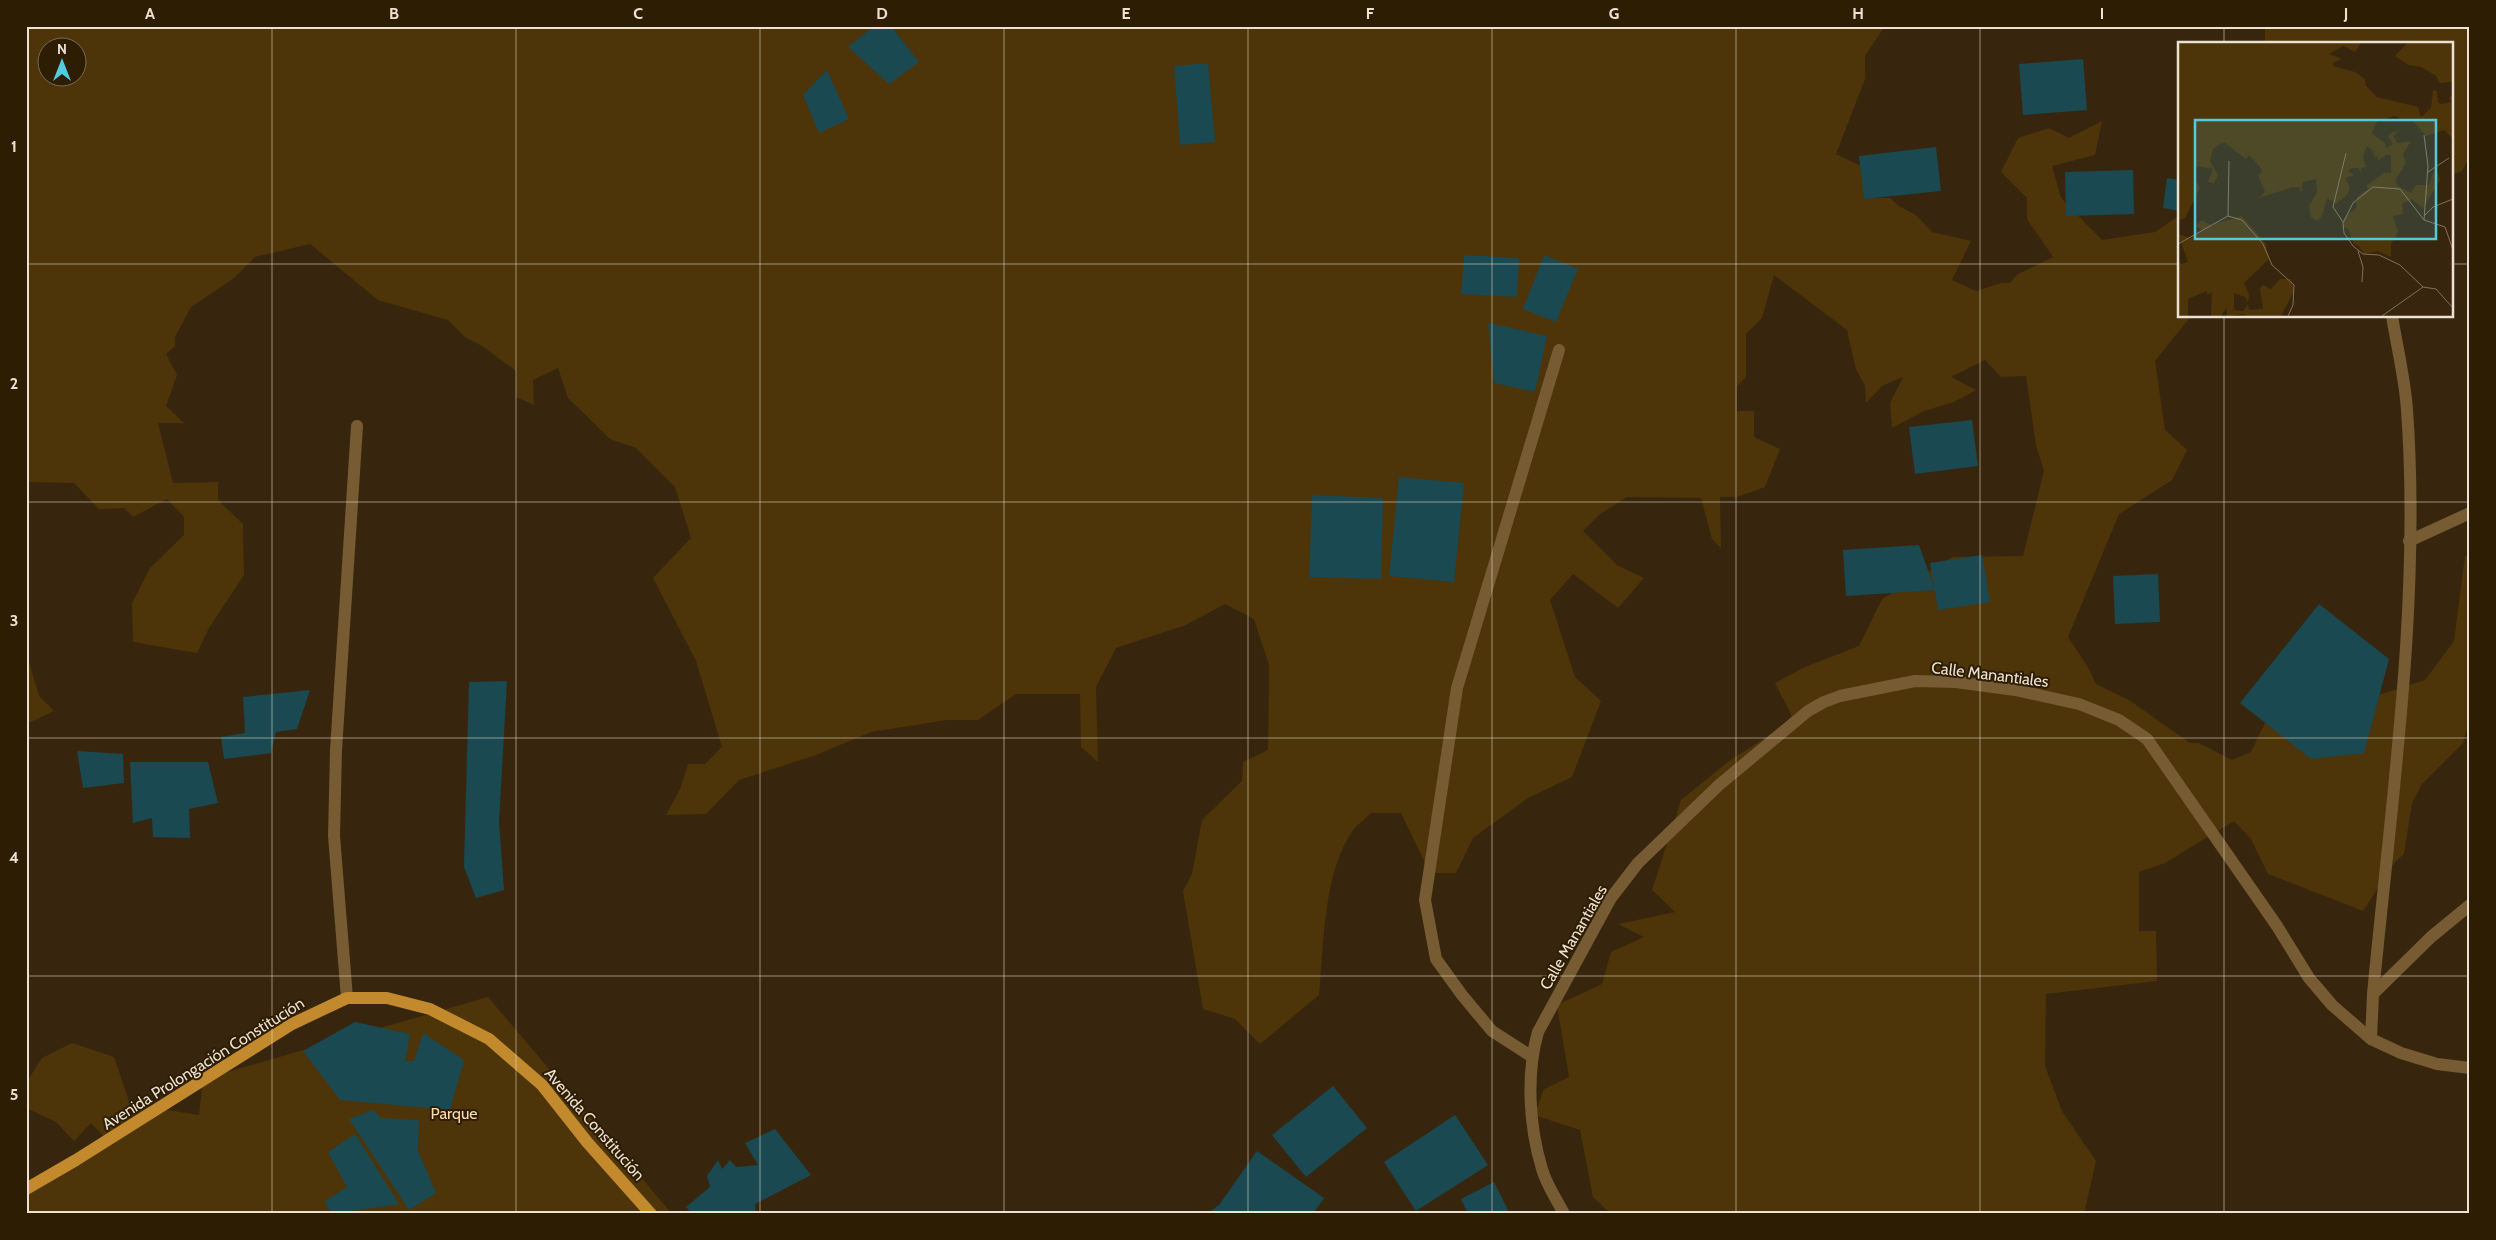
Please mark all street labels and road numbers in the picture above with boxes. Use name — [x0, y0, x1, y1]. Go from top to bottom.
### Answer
street label: Calle Manantiales — [1930, 658, 2050, 691]
street label: Calle Manantiales — [1536, 881, 1611, 993]
street label: Avenida Prolongación Constitución — [99, 993, 308, 1134]
street label: Avenida Constitución — [541, 1064, 649, 1184]

